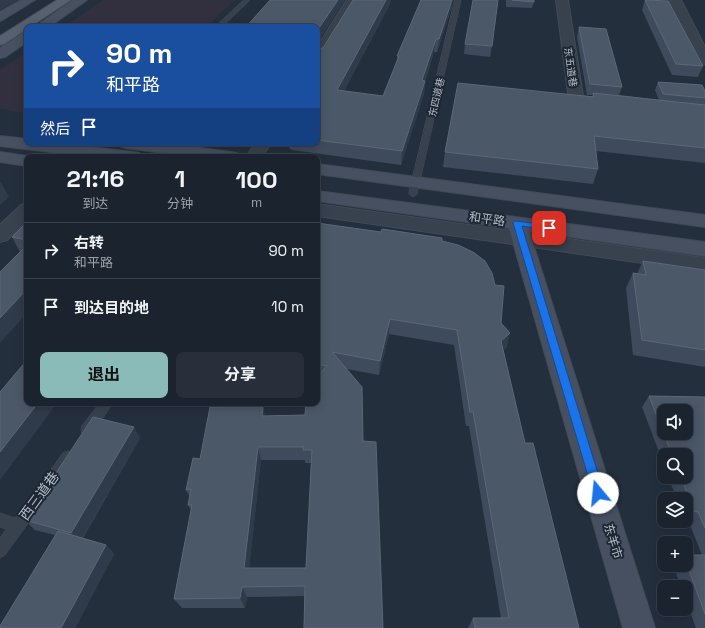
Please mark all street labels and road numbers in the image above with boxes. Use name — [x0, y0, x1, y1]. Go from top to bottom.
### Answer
street label: 东五道巷 — [561, 46, 580, 88]
street label: 东四道巷 — [426, 76, 447, 118]
street label: 和平路 — [468, 209, 506, 229]
street label: 西三道巷 — [15, 468, 63, 524]
street label: 东羊市 — [600, 521, 626, 561]

